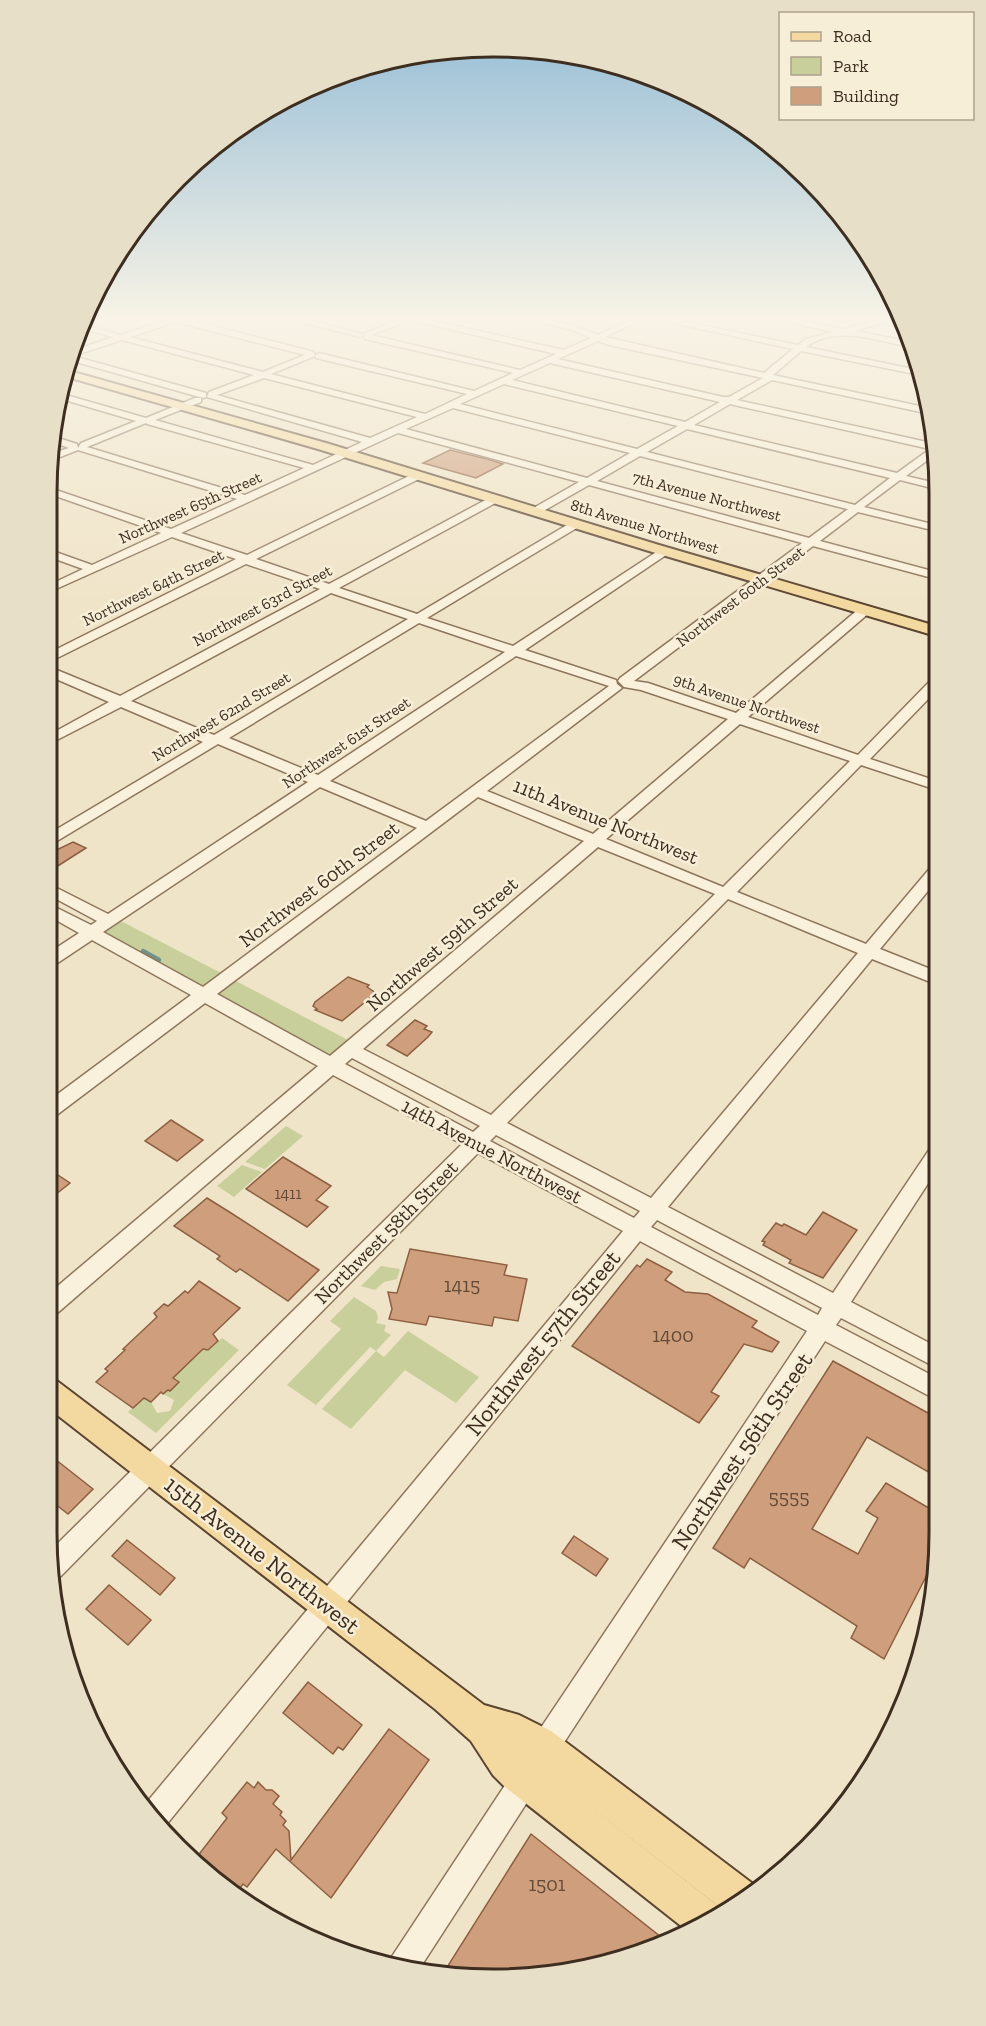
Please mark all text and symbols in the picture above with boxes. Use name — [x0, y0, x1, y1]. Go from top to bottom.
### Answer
legend — [779, 12, 974, 120]
text: Road — [833, 25, 872, 47]
text: Park — [833, 55, 869, 77]
text: Building — [833, 85, 899, 107]
street label: Northwest 65th Street — [116, 467, 265, 548]
street label: 7th Avenue Northwest — [630, 467, 783, 526]
street label: 8th Avenue Northwest — [568, 495, 721, 558]
street label: Northwest 60th Street — [673, 542, 808, 651]
street label: Northwest 64th Street — [79, 545, 227, 630]
street label: Northwest 63rd Street — [189, 561, 335, 650]
street label: Northwest 62nd Street — [149, 668, 294, 765]
street label: 9th Avenue Northwest — [671, 669, 823, 738]
street label: Northwest 61st Street — [279, 692, 414, 792]
street label: 11th Avenue Northwest — [510, 773, 703, 869]
street label: Northwest 60th Street — [234, 816, 404, 952]
street label: Northwest 59th Street — [361, 871, 523, 1016]
street label: 14th Avenue Northwest — [398, 1093, 587, 1209]
street label: Northwest 58th Street — [309, 1155, 463, 1309]
house number: 1411 — [274, 1184, 302, 1203]
street label: Northwest 57th Street — [459, 1244, 626, 1441]
house number: 1415 — [444, 1273, 480, 1297]
house number: 1400 — [652, 1323, 694, 1347]
street label: Northwest 56th Street — [665, 1347, 818, 1555]
street label: 15th Avenue Northwest — [159, 1469, 366, 1640]
house number: 5555 — [769, 1485, 809, 1509]
house number: 1501 — [528, 1872, 566, 1896]

